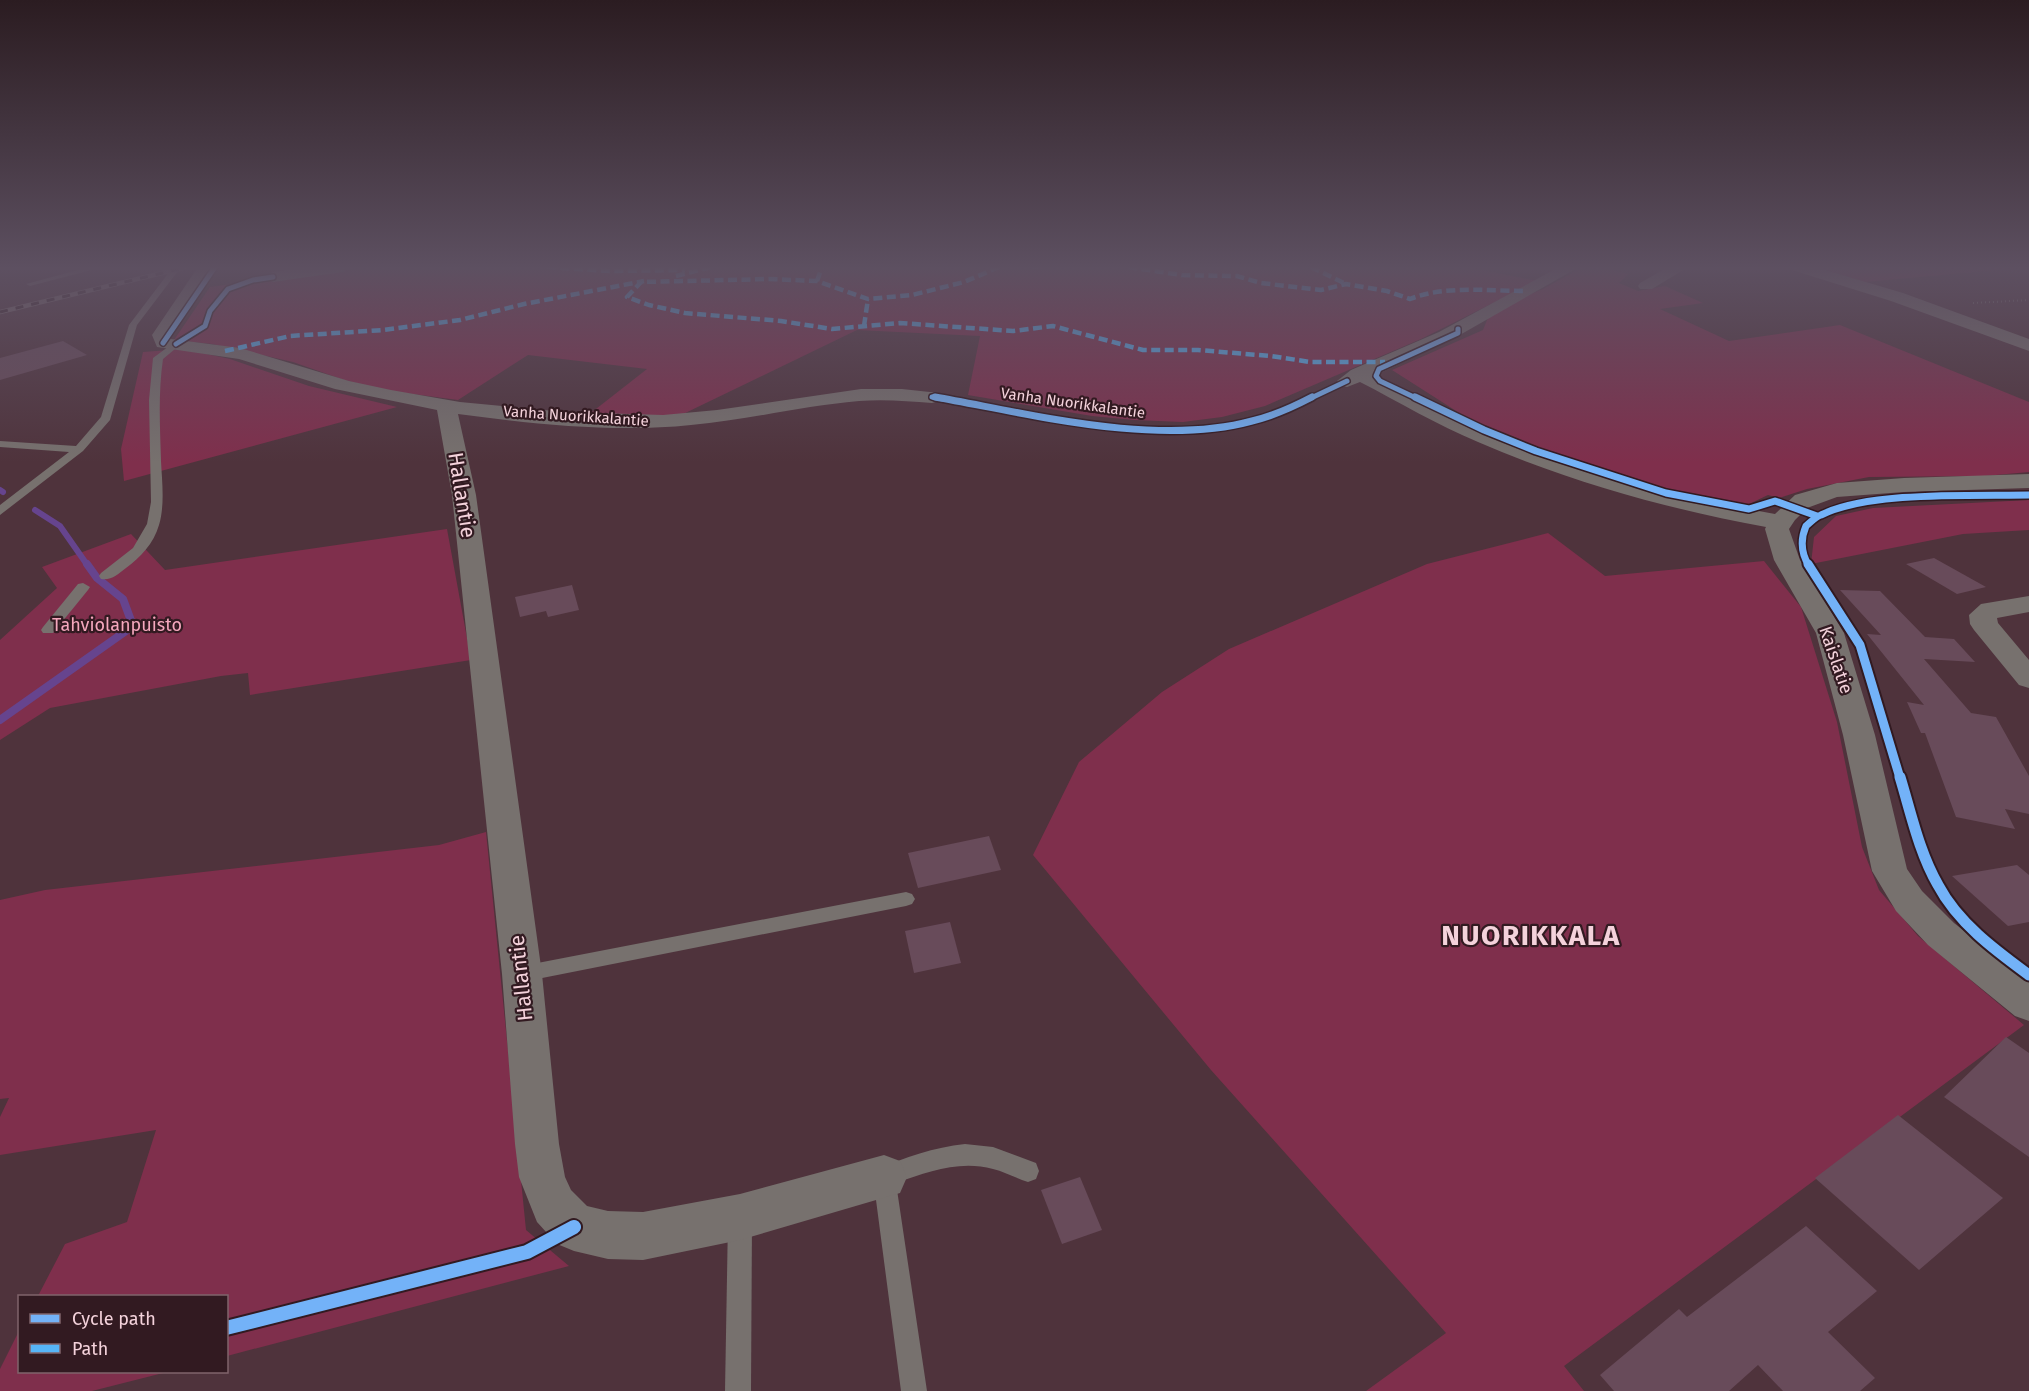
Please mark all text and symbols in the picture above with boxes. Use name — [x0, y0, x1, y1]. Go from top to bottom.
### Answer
street label: Vanha Nuorikkalantie — [1000, 384, 1146, 422]
street label: Vanha Nuorikkalantie — [503, 402, 649, 430]
street label: Hallantie — [442, 450, 482, 540]
park label: Tahviolanpuisto — [52, 614, 182, 636]
street label: Kaislatie — [1814, 623, 1858, 697]
district label: NUORIKKALA — [1441, 919, 1621, 952]
street label: Hallantie — [504, 934, 538, 1022]
legend — [18, 1295, 228, 1373]
text: Cycle path — [72, 1308, 156, 1330]
text: Path — [72, 1338, 108, 1360]

